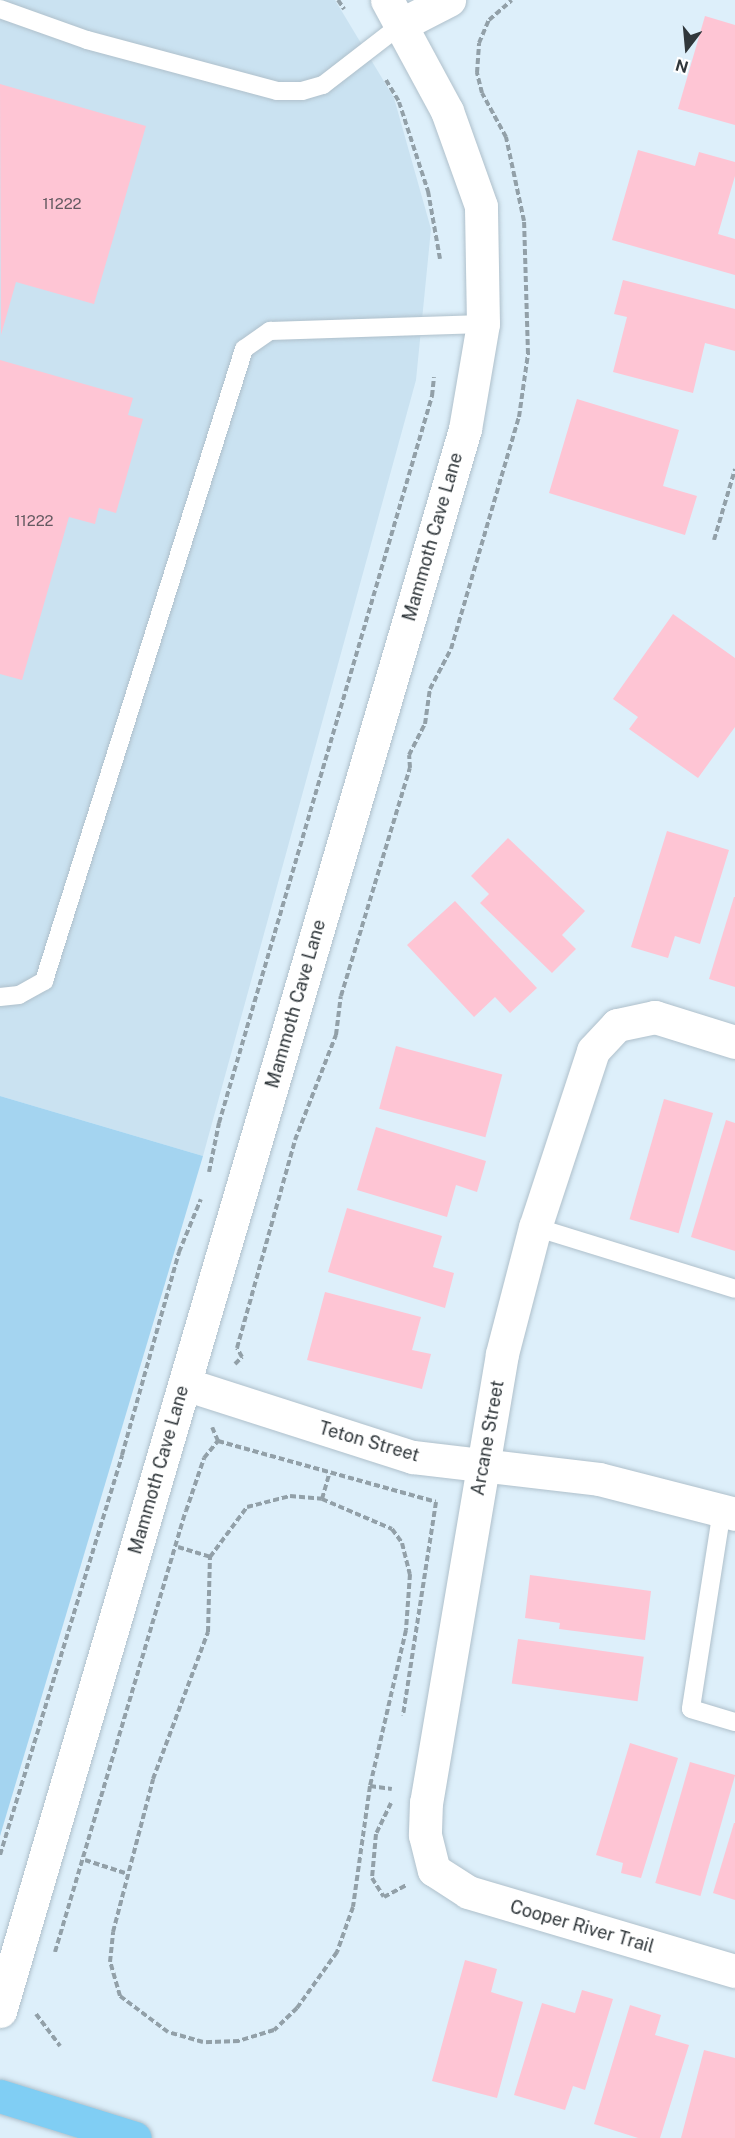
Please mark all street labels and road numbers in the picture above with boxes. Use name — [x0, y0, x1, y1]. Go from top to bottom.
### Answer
street label: Mammoth Cave Lane — [399, 450, 467, 624]
street label: Mammoth Cave Lane — [262, 917, 330, 1091]
street label: Arcane Street — [467, 1379, 509, 1497]
street label: Mammoth Cave Lane — [125, 1383, 193, 1557]
street label: Teton Street — [316, 1417, 422, 1467]
street label: Cooper River Trail — [507, 1896, 657, 1958]

